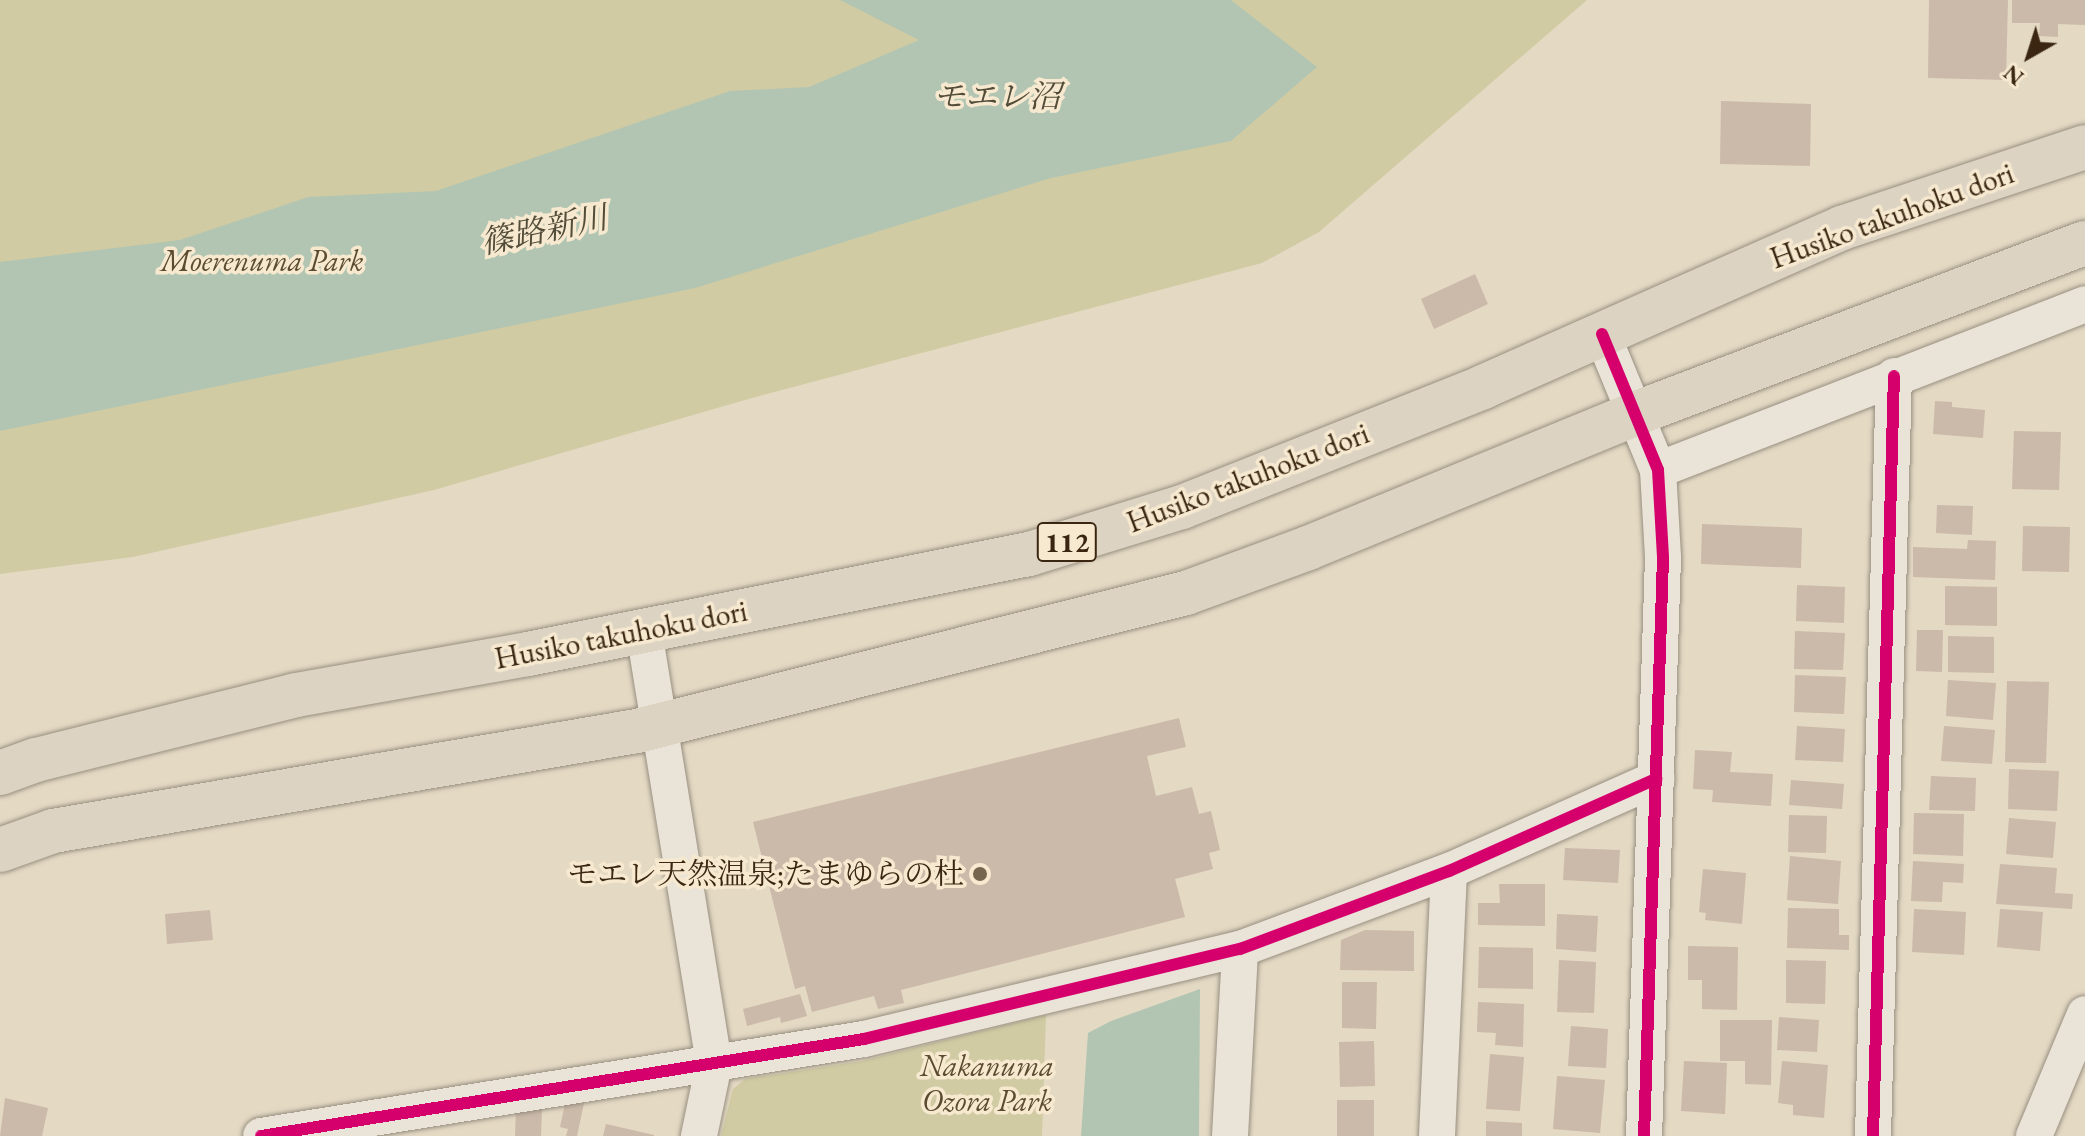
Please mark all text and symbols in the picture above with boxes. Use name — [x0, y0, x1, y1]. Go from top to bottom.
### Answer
north arrow — [1989, 16, 2069, 96]
text: N — [1998, 58, 2030, 92]
water label: モエレ沼 — [933, 77, 1061, 115]
street label: Husiko takuhoku dori — [1765, 155, 2019, 277]
water label: 篠路新川 — [477, 198, 611, 262]
park label: Moerenuma Park — [161, 243, 363, 279]
street label: Husiko takuhoku dori — [1122, 415, 1374, 541]
road number: 112 — [1035, 518, 1099, 566]
street label: Husiko takuhoku dori — [492, 593, 750, 677]
place label: モエレ天然温泉;たまゆらの杜 — [567, 856, 964, 892]
marker: モエレ天然温泉;たまゆらの杜 — [971, 865, 989, 883]
park label: Nakanuma Ozora Park — [920, 1048, 1054, 1118]

